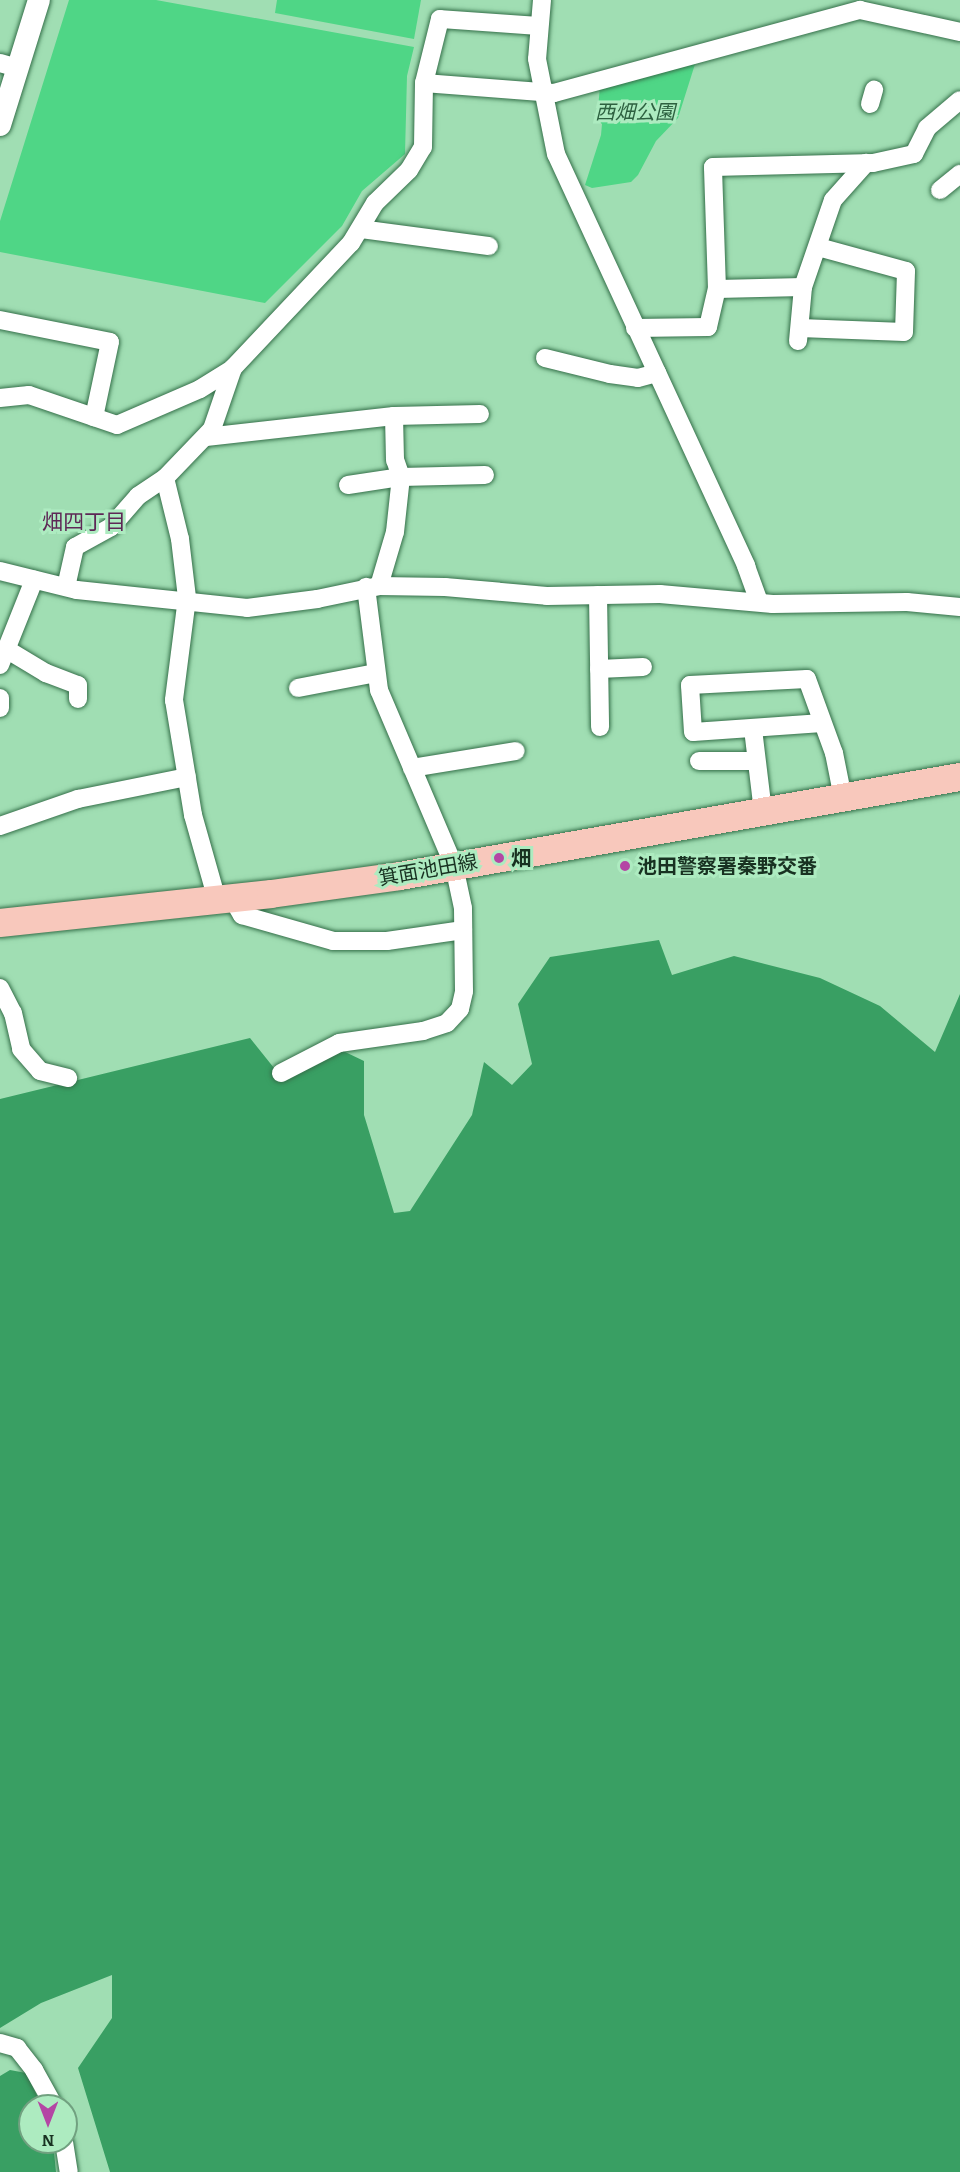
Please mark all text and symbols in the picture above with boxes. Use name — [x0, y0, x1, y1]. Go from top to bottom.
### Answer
park label: 西畑公園 — [595, 100, 675, 124]
district label: 畑四丁目 — [42, 509, 126, 535]
place label: 畑 — [511, 846, 531, 870]
street label: 箕面池田線 — [377, 849, 479, 891]
marker: 畑 — [492, 851, 506, 865]
place label: 池田警察署秦野交番 — [637, 854, 817, 878]
marker: 池田警察署秦野交番 — [618, 859, 632, 873]
north arrow — [18, 2094, 78, 2154]
text: N — [42, 2131, 54, 2150]

